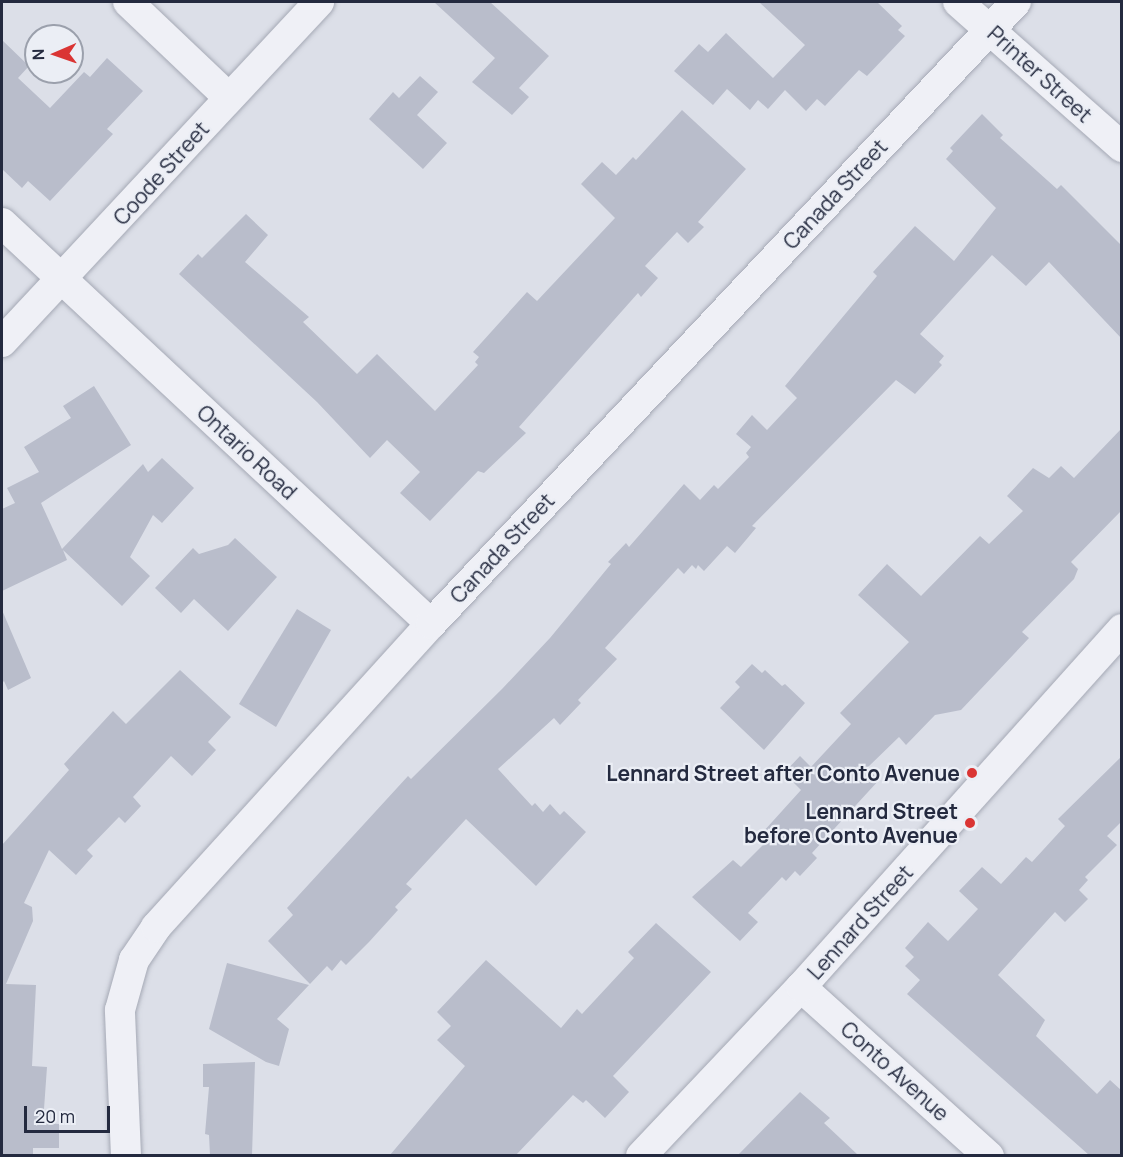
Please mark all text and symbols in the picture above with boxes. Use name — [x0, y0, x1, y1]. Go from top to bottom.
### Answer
street label: Printer Street — [983, 21, 1097, 127]
north arrow — [24, 24, 84, 84]
text: N — [27, 48, 49, 61]
street label: Coode Street — [108, 116, 214, 230]
street label: Canada Street — [778, 134, 892, 254]
street label: Ontario Road — [192, 400, 302, 504]
street label: Canada Street — [445, 488, 559, 608]
place label: Lennard Street after Conto Avenue — [606, 760, 960, 786]
marker: Lennard Street after Conto Avenue — [965, 766, 979, 780]
place label: Lennard Street before Conto Avenue — [744, 798, 958, 848]
marker: Lennard Street before Conto Avenue — [963, 816, 977, 830]
street label: Lennard Street — [802, 860, 918, 984]
street label: Conto Avenue — [836, 1016, 954, 1126]
scale bar — [27, 1094, 112, 1132]
text: 20 m — [35, 1104, 75, 1128]

